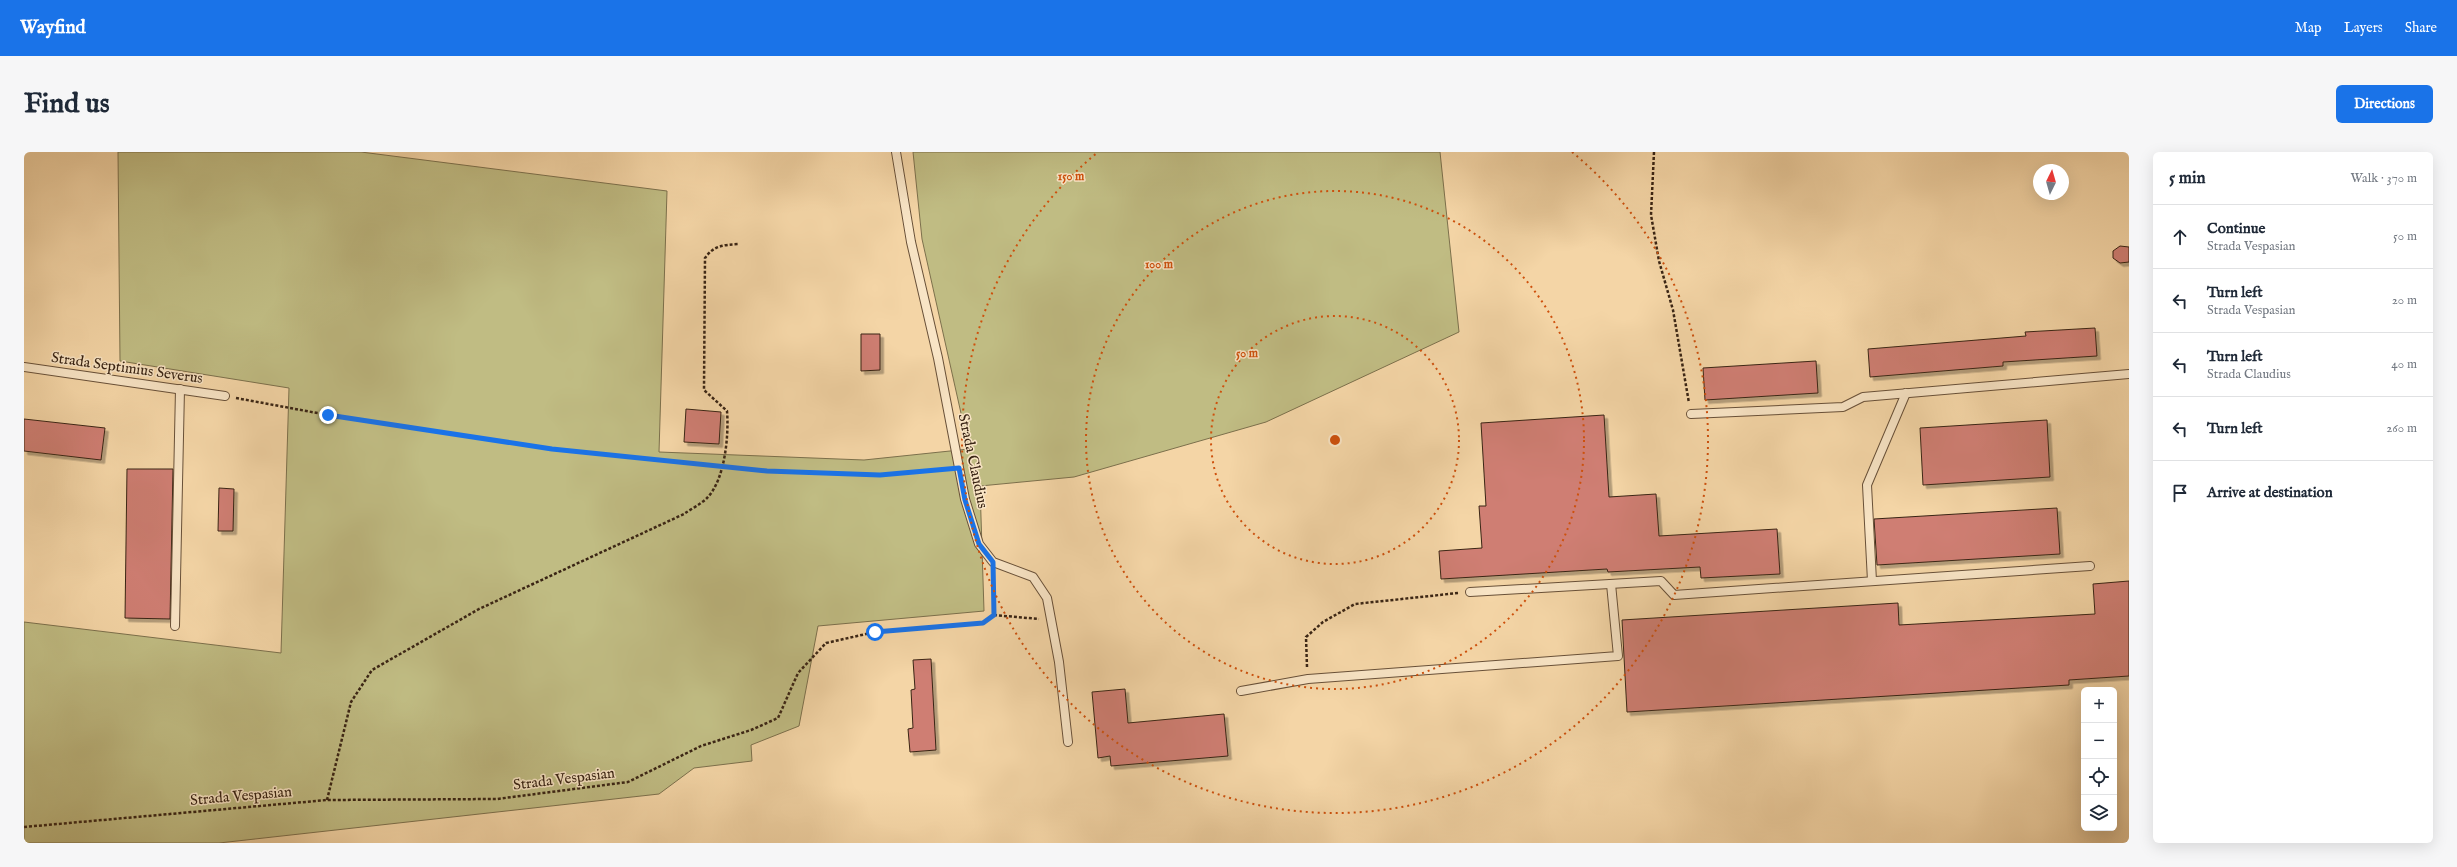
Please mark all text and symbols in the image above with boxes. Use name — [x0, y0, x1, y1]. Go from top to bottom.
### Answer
text: Wayfind — [20, 16, 86, 40]
text: Map — [2295, 19, 2322, 37]
text: Layers — [2344, 19, 2383, 37]
text: Share — [2405, 19, 2437, 37]
button: Directions — [2336, 85, 2433, 123]
text: Find us — [24, 87, 110, 122]
north arrow — [2033, 164, 2069, 200]
text: 5 min — [2169, 168, 2206, 189]
text: 150 m — [1058, 169, 1085, 184]
text: Walk · 370 m — [2351, 170, 2417, 187]
text: Continue — [2207, 219, 2265, 238]
icon: ahead — [2169, 226, 2191, 248]
text: 50 m — [2393, 228, 2417, 245]
text: Strada Vespasian — [2207, 238, 2296, 255]
text: 100 m — [1145, 257, 1174, 272]
text: Turn left — [2207, 283, 2263, 302]
icon: left — [2169, 290, 2191, 312]
text: 20 m — [2392, 292, 2417, 309]
text: Strada Vespasian — [2207, 302, 2296, 319]
text: 50 m — [1236, 346, 1259, 361]
text: Turn left — [2207, 347, 2263, 366]
street label: Strada Septimius Severus — [50, 348, 204, 388]
icon: left — [2169, 354, 2191, 376]
text: 40 m — [2391, 356, 2417, 373]
text: Strada Claudius — [2207, 366, 2291, 383]
route end — [319, 406, 337, 424]
street label: Strada Claudius — [954, 412, 992, 510]
icon: left — [2169, 418, 2191, 440]
text: Turn left — [2207, 419, 2263, 438]
text: 260 m — [2386, 420, 2417, 437]
centre of rings — [1328, 433, 1342, 447]
icon: arrive — [2169, 482, 2191, 504]
text: Arrive at destination — [2207, 483, 2333, 502]
route start — [866, 623, 884, 641]
map controls — [2081, 687, 2117, 831]
button: + — [2081, 687, 2117, 723]
button: − — [2081, 723, 2117, 759]
button: locate — [2081, 759, 2117, 795]
street label: Strada Vespasian — [512, 763, 616, 795]
street label: Strada Vespasian — [189, 782, 293, 810]
button: layers — [2081, 795, 2117, 831]

